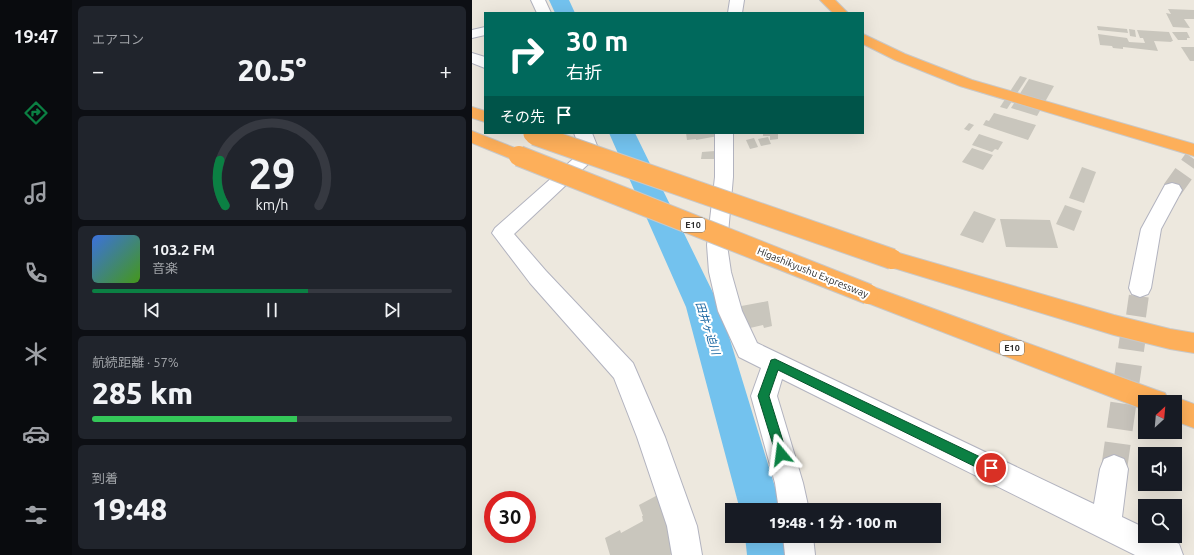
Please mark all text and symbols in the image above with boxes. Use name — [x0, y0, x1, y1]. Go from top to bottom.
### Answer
text: 30 m — [566, 25, 628, 56]
text: 19:47 — [13, 26, 59, 46]
icon: right — [500, 28, 552, 80]
text: エアコン — [92, 32, 144, 46]
text: 20.5° — [237, 53, 307, 87]
text: − — [92, 58, 104, 83]
text: + — [440, 58, 452, 83]
text: 右折 — [566, 62, 602, 82]
icon: directions — [22, 99, 50, 127]
icon: arrive — [553, 104, 575, 126]
text: その先 — [500, 108, 545, 125]
text: 29 — [249, 150, 295, 197]
icon: music — [22, 179, 50, 207]
text: km/h — [256, 196, 288, 212]
road number: E10 — [681, 218, 705, 232]
text: 103.2 FM — [152, 241, 215, 258]
street label: Higashikyushu Expressway — [756, 245, 870, 300]
icon: phone — [22, 259, 50, 287]
text: 音楽 — [152, 261, 178, 275]
icon: previous — [141, 299, 163, 321]
icon: pause — [261, 299, 283, 321]
icon: next — [381, 299, 403, 321]
water label: 田井ヶ迫川 — [694, 300, 723, 357]
icon: climate — [22, 340, 50, 368]
road number: E10 — [1000, 341, 1024, 355]
text: 航続距離 · 57% — [92, 355, 179, 369]
text: 285 km — [92, 376, 193, 410]
north arrow — [1138, 395, 1182, 439]
map controls — [1138, 395, 1182, 543]
icon: car — [22, 420, 50, 448]
position arrow — [760, 433, 802, 475]
button: sound — [1138, 447, 1182, 491]
pin — [974, 451, 1008, 485]
icon: arrive — [980, 457, 1002, 479]
text: 到着 — [92, 471, 118, 485]
speed limit sign: 30 — [484, 491, 536, 543]
text: 19:48 — [92, 492, 167, 526]
button: search — [1138, 499, 1182, 543]
icon: filters — [22, 501, 50, 529]
text: 19:48 · 1 分 · 100 m — [769, 514, 897, 531]

